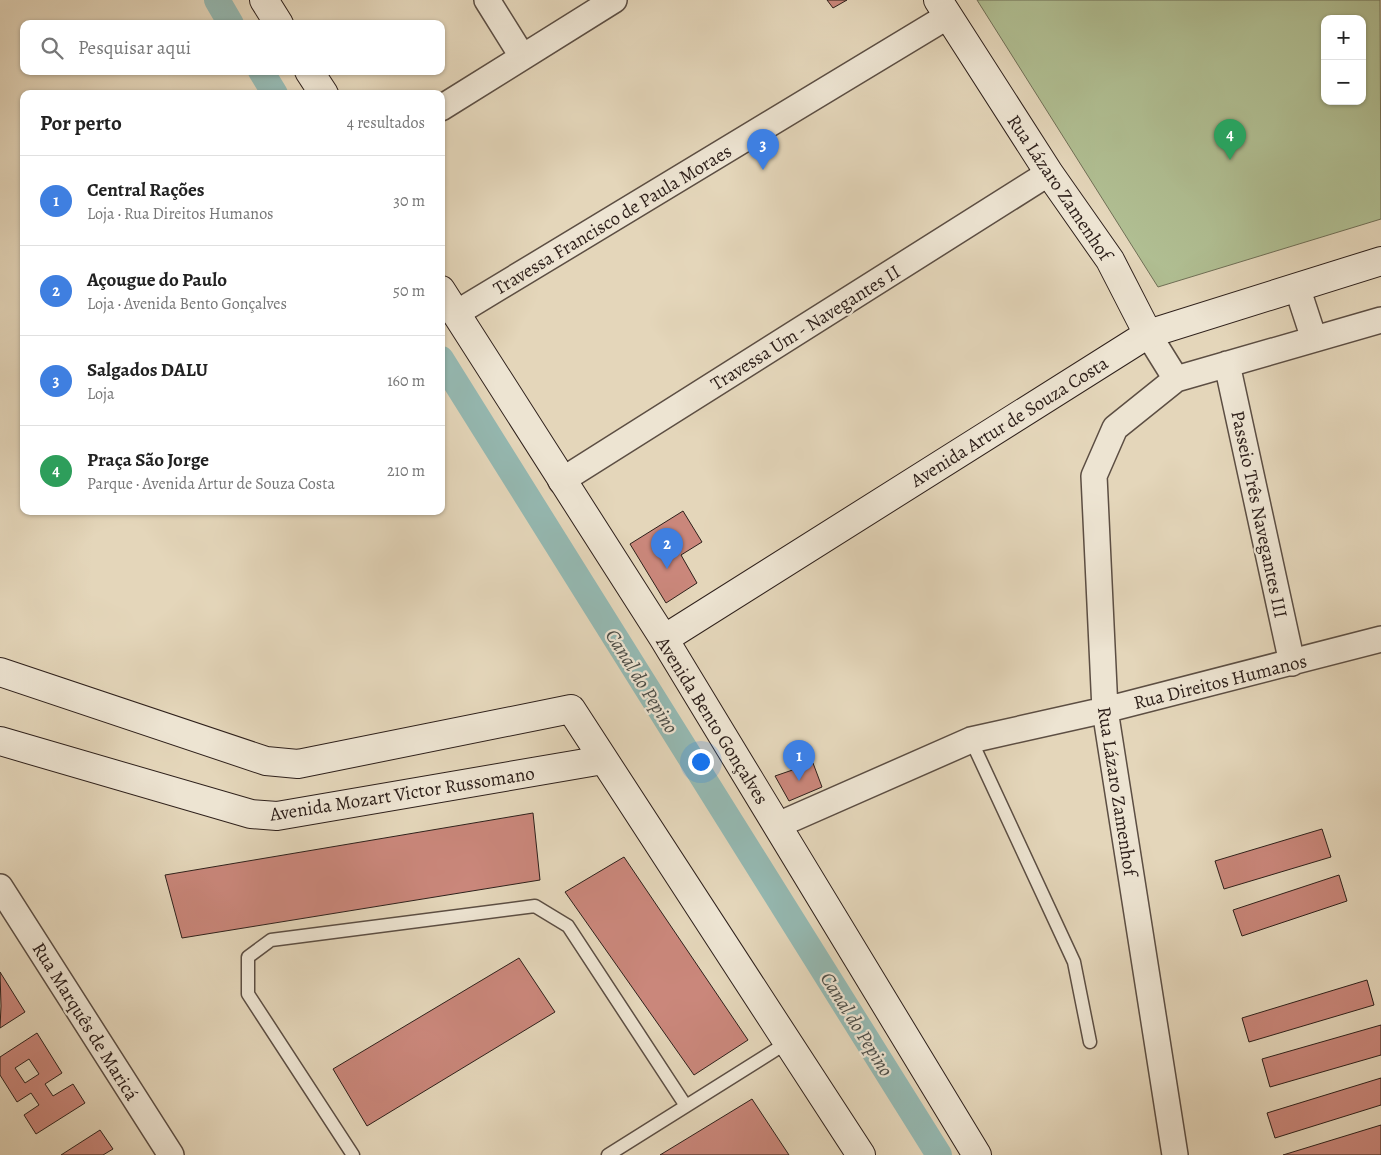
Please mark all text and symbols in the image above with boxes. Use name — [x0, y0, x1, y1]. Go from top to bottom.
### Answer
map controls — [1321, 15, 1366, 105]
button: + — [1321, 15, 1366, 60]
search box — [20, 20, 445, 75]
icon: search — [38, 34, 66, 62]
text: Pesquisar aqui — [78, 35, 191, 61]
button: − — [1321, 60, 1366, 105]
text: Por perto — [40, 109, 122, 137]
street label: Rua Lázaro Zamenhof — [1001, 110, 1119, 268]
text: 4 resultados — [347, 112, 425, 134]
pin: 4 — [1214, 119, 1246, 160]
pin: 3 — [747, 129, 779, 170]
street label: Travessa Francisco de Paula Moraes — [488, 138, 737, 302]
text: Central Rações — [87, 177, 204, 203]
text: 1 — [53, 190, 59, 212]
text: 30 m — [393, 190, 425, 212]
text: Loja · Rua Direitos Humanos — [87, 203, 274, 225]
street label: Travessa Um - Navegantes II — [706, 259, 905, 397]
text: Açougue do Paulo — [87, 267, 227, 293]
text: 2 — [52, 280, 60, 302]
text: 50 m — [393, 280, 425, 302]
text: Loja · Avenida Bento Gonçalves — [87, 293, 287, 315]
street label: Avenida Artur de Souza Costa — [905, 350, 1113, 494]
text: Salgados DALU — [87, 357, 208, 383]
text: 3 — [53, 370, 59, 392]
text: 160 m — [387, 370, 425, 392]
text: Loja — [87, 383, 115, 405]
street label: Passeio Três Navegantes III — [1224, 408, 1294, 620]
text: Praça São Jorge — [87, 447, 209, 473]
text: 4 — [52, 460, 60, 482]
text: 210 m — [387, 460, 425, 482]
text: Parque · Avenida Artur de Souza Costa — [87, 473, 335, 495]
pin: 2 — [651, 528, 683, 569]
water label: Canal do Pepino — [599, 624, 684, 739]
street label: Avenida Bento Gonçalves — [649, 631, 774, 809]
street label: Rua Direitos Humanos — [1131, 648, 1310, 716]
street label: Rua Lázaro Zamenhof — [1091, 705, 1144, 880]
pin: 1 — [783, 740, 815, 781]
your location — [688, 749, 714, 775]
street label: Avenida Mozart Victor Russomano — [267, 760, 536, 828]
street label: Rua Marquês de Maricá — [26, 937, 145, 1106]
water label: Canal do Pepino — [814, 967, 899, 1082]

